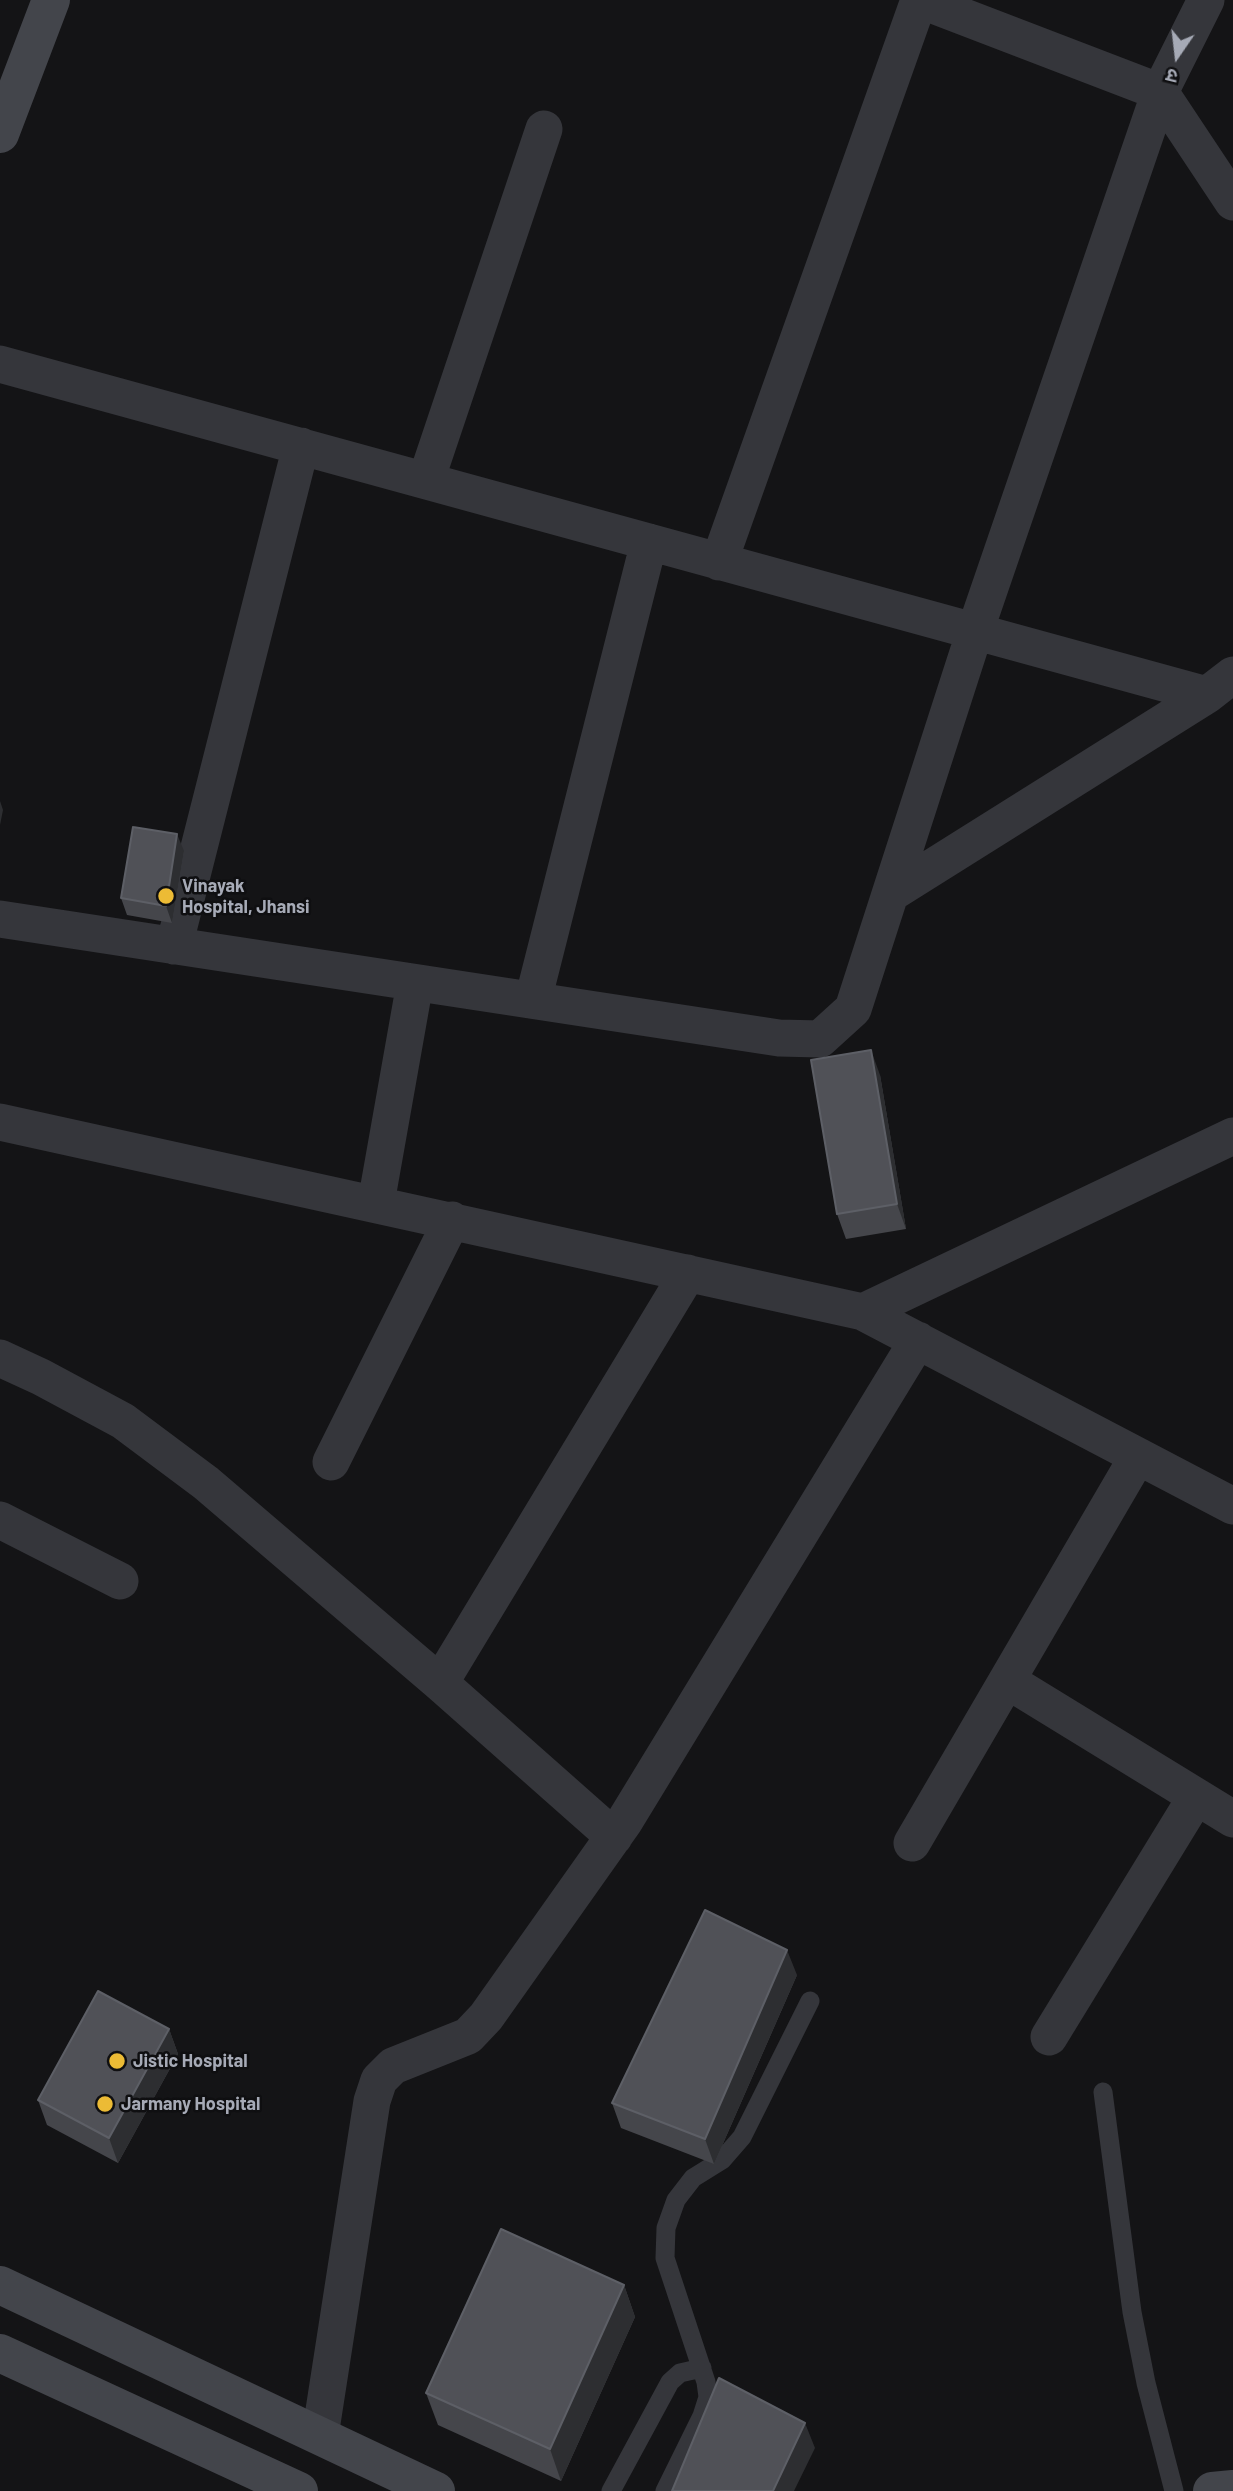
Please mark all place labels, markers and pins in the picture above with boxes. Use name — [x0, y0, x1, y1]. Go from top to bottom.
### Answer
place label: Vinayak Hospital, Jhansi — [182, 875, 310, 917]
marker: Vinayak Hospital, Jhansi — [156, 886, 176, 906]
place label: Jistic Hospital — [133, 2050, 248, 2072]
marker: Jistic Hospital — [107, 2051, 127, 2071]
place label: Jarmany Hospital — [121, 2093, 260, 2115]
marker: Jarmany Hospital — [95, 2094, 115, 2114]

